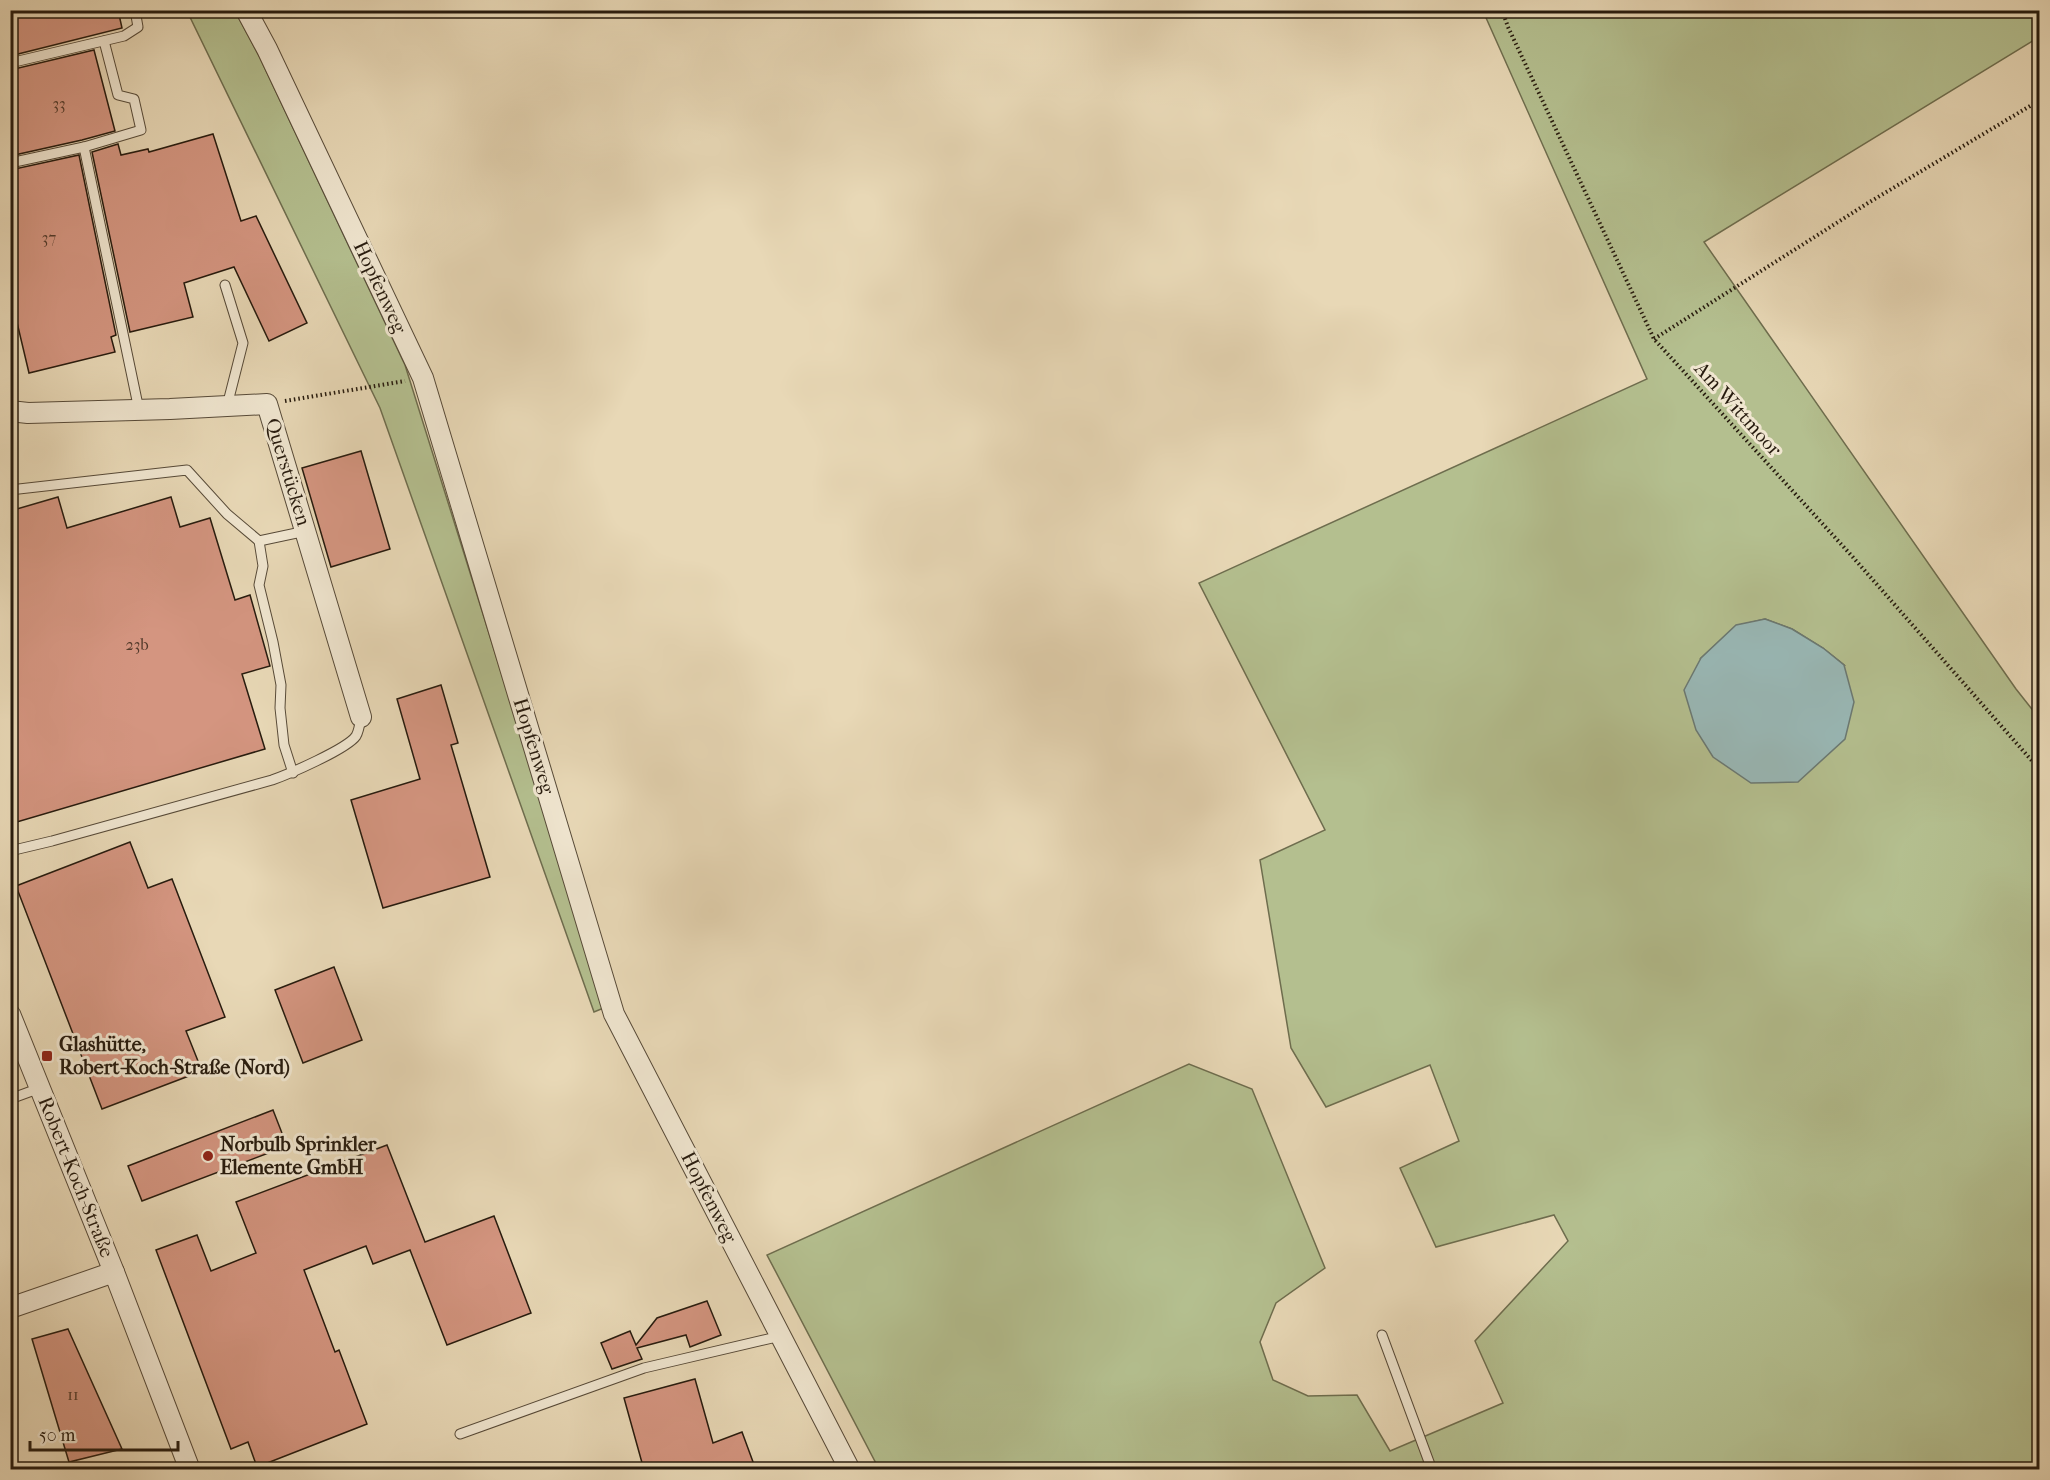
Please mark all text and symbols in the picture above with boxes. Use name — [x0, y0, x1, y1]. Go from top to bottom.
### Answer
house number: 33 — [52, 94, 66, 113]
house number: 37 — [42, 228, 56, 247]
street label: Hopfenweg — [349, 237, 411, 337]
street label: Am Wittmoor — [1689, 356, 1787, 461]
street label: Querstücken — [261, 416, 315, 529]
house number: 23b — [125, 635, 149, 654]
street label: Hopfenweg — [509, 695, 560, 797]
place label: Glashütte, Robert-Koch-Straße (Nord) — [59, 1033, 290, 1079]
marker: Glashütte, Robert-Koch-Straße (Nord) — [40, 1049, 54, 1063]
street label: Robert-Koch-Straße — [33, 1093, 119, 1261]
place label: Norbulb Sprinkler Elemente GmbH — [220, 1133, 377, 1179]
street label: Hopfenweg — [676, 1148, 742, 1247]
marker: Norbulb Sprinkler Elemente GmbH — [201, 1149, 215, 1163]
house number: 11 — [67, 1385, 79, 1404]
scale bar — [30, 1414, 178, 1452]
text: 50 m — [39, 1425, 76, 1446]

